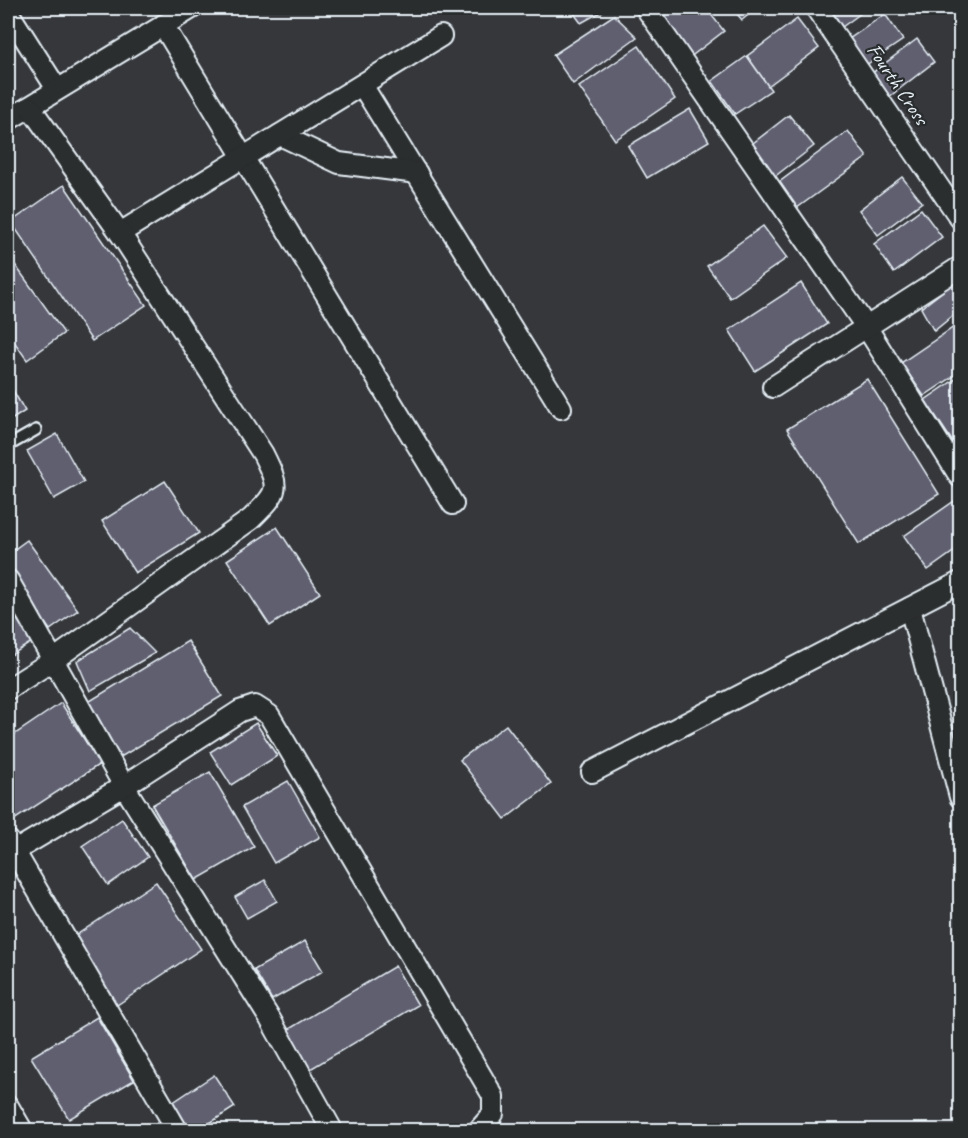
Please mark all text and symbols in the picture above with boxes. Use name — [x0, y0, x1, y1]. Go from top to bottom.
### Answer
street label: Fourth Cross — [861, 38, 936, 131]

